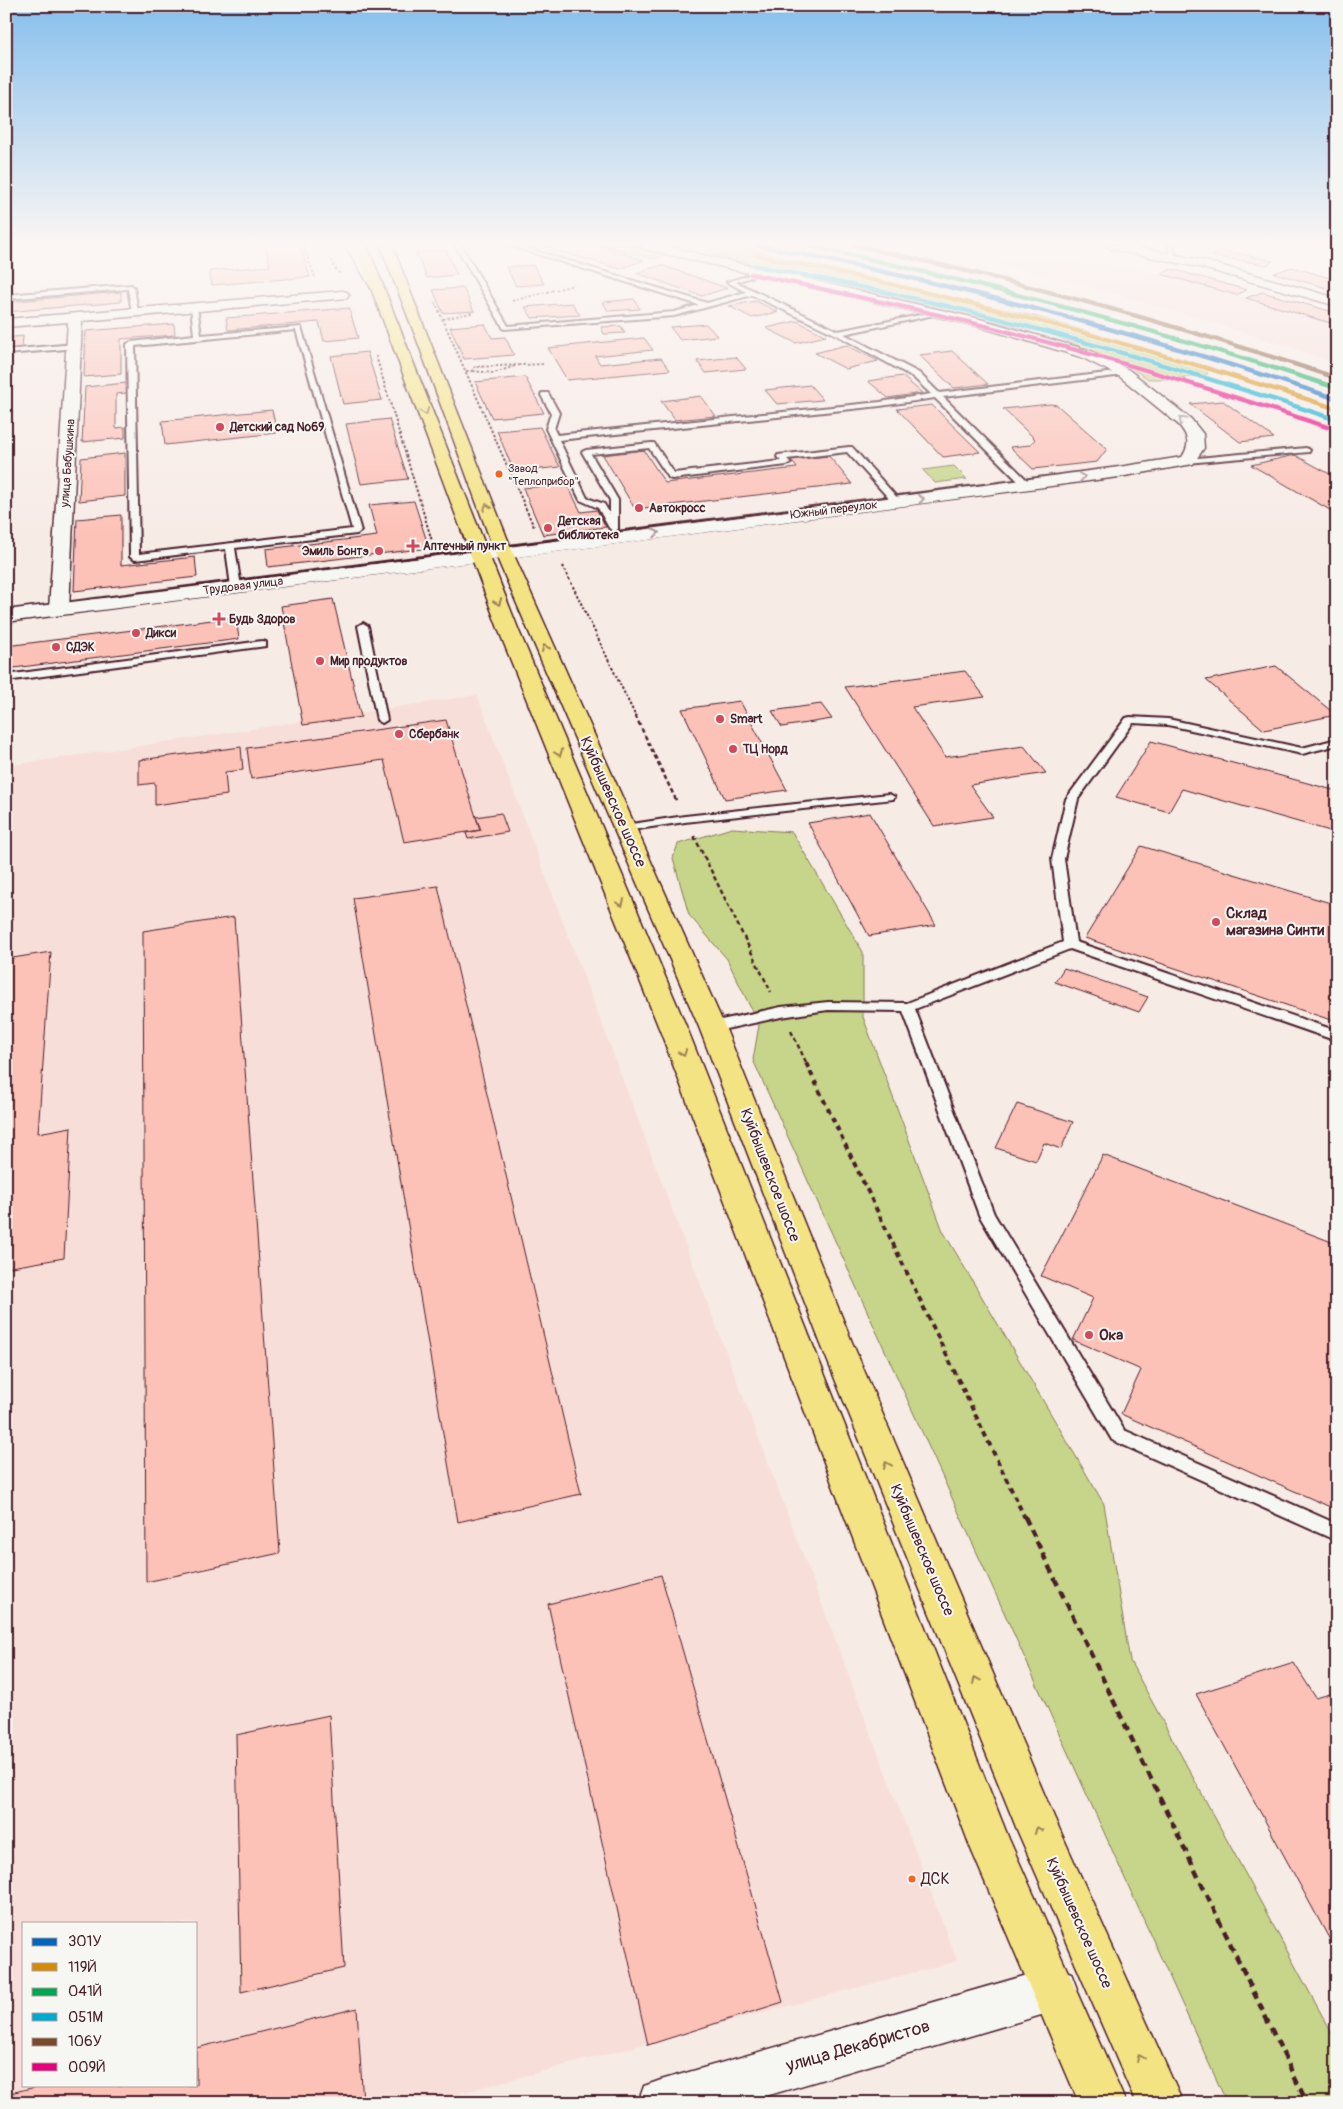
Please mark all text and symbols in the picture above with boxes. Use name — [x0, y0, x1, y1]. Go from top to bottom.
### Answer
one-way arrow — [419, 407, 429, 416]
one-way arrow — [1179, 417, 1188, 426]
street label: улица Бабушкина — [57, 418, 79, 509]
place label: Детский сад №69 — [229, 420, 324, 435]
marker: Детский сад №69 — [214, 421, 226, 433]
place label: Завод "Теплоприбор" — [508, 462, 579, 488]
marker: Завод "Теплоприбор" — [494, 469, 504, 479]
one-way arrow — [1079, 472, 1087, 483]
one-way arrow — [918, 494, 926, 505]
street label: Южный переулок — [790, 497, 878, 523]
place label: Автокросс — [649, 501, 706, 516]
marker: Автокросс — [633, 502, 645, 514]
one-way arrow — [483, 503, 493, 512]
place label: Детская библиотека — [557, 514, 619, 543]
marker: Детская библиотека — [542, 522, 554, 534]
one-way arrow — [652, 528, 660, 539]
place label: Аптечный пункт — [423, 539, 507, 554]
marker: Аптечный пункт — [407, 540, 419, 552]
place label: Эмиль Бонтэ — [302, 544, 370, 559]
marker: Эмиль Бонтэ — [373, 545, 385, 557]
street label: Трудовая улица — [202, 574, 284, 598]
one-way arrow — [492, 597, 502, 606]
place label: Будь Здоров — [229, 612, 296, 627]
marker: Будь Здоров — [213, 613, 225, 625]
place label: Дикси — [145, 626, 177, 641]
marker: Дикси — [130, 627, 142, 639]
place label: СДЭК — [66, 640, 95, 655]
marker: СДЭК — [50, 641, 62, 653]
one-way arrow — [541, 644, 552, 653]
place label: Мир продуктов — [330, 654, 407, 669]
marker: Мир продуктов — [314, 655, 326, 667]
place label: Smart — [730, 712, 764, 727]
marker: Smart — [714, 713, 726, 725]
place label: Сбербанк — [409, 727, 460, 742]
marker: Сбербанк — [393, 728, 405, 740]
street label: Куйбышевское шоссе — [576, 734, 651, 871]
place label: ТЦ Норд — [742, 742, 788, 757]
marker: ТЦ Норд — [727, 743, 739, 755]
one-way arrow — [552, 748, 563, 757]
one-way arrow — [614, 898, 625, 907]
place label: Склад магазина Синти — [1226, 904, 1325, 940]
marker: Склад магазина Синти — [1210, 916, 1222, 928]
one-way arrow — [677, 1048, 687, 1057]
street label: Куйбышевское шоссе — [736, 1106, 804, 1245]
place label: Ока — [1099, 1326, 1123, 1345]
marker: Ока — [1083, 1329, 1095, 1341]
one-way arrow — [883, 1461, 893, 1470]
street label: Куйбышевское шоссе — [886, 1481, 959, 1619]
one-way arrow — [972, 1676, 982, 1685]
one-way arrow — [1034, 1826, 1045, 1835]
street label: Куйбышевское шоссе — [1042, 1855, 1117, 1992]
place label: ДСК — [920, 1869, 950, 1889]
marker: ДСК — [907, 1874, 917, 1884]
legend — [22, 1922, 198, 2086]
text: 301У — [68, 1932, 101, 1951]
text: 119Й — [68, 1958, 96, 1977]
text: 041Й — [68, 1982, 102, 2001]
text: 051М — [68, 2008, 103, 2027]
street label: улица Декабристов — [782, 2014, 933, 2078]
text: 106У — [68, 2032, 102, 2051]
one-way arrow — [1135, 2054, 1146, 2063]
text: 009Й — [68, 2058, 105, 2077]

